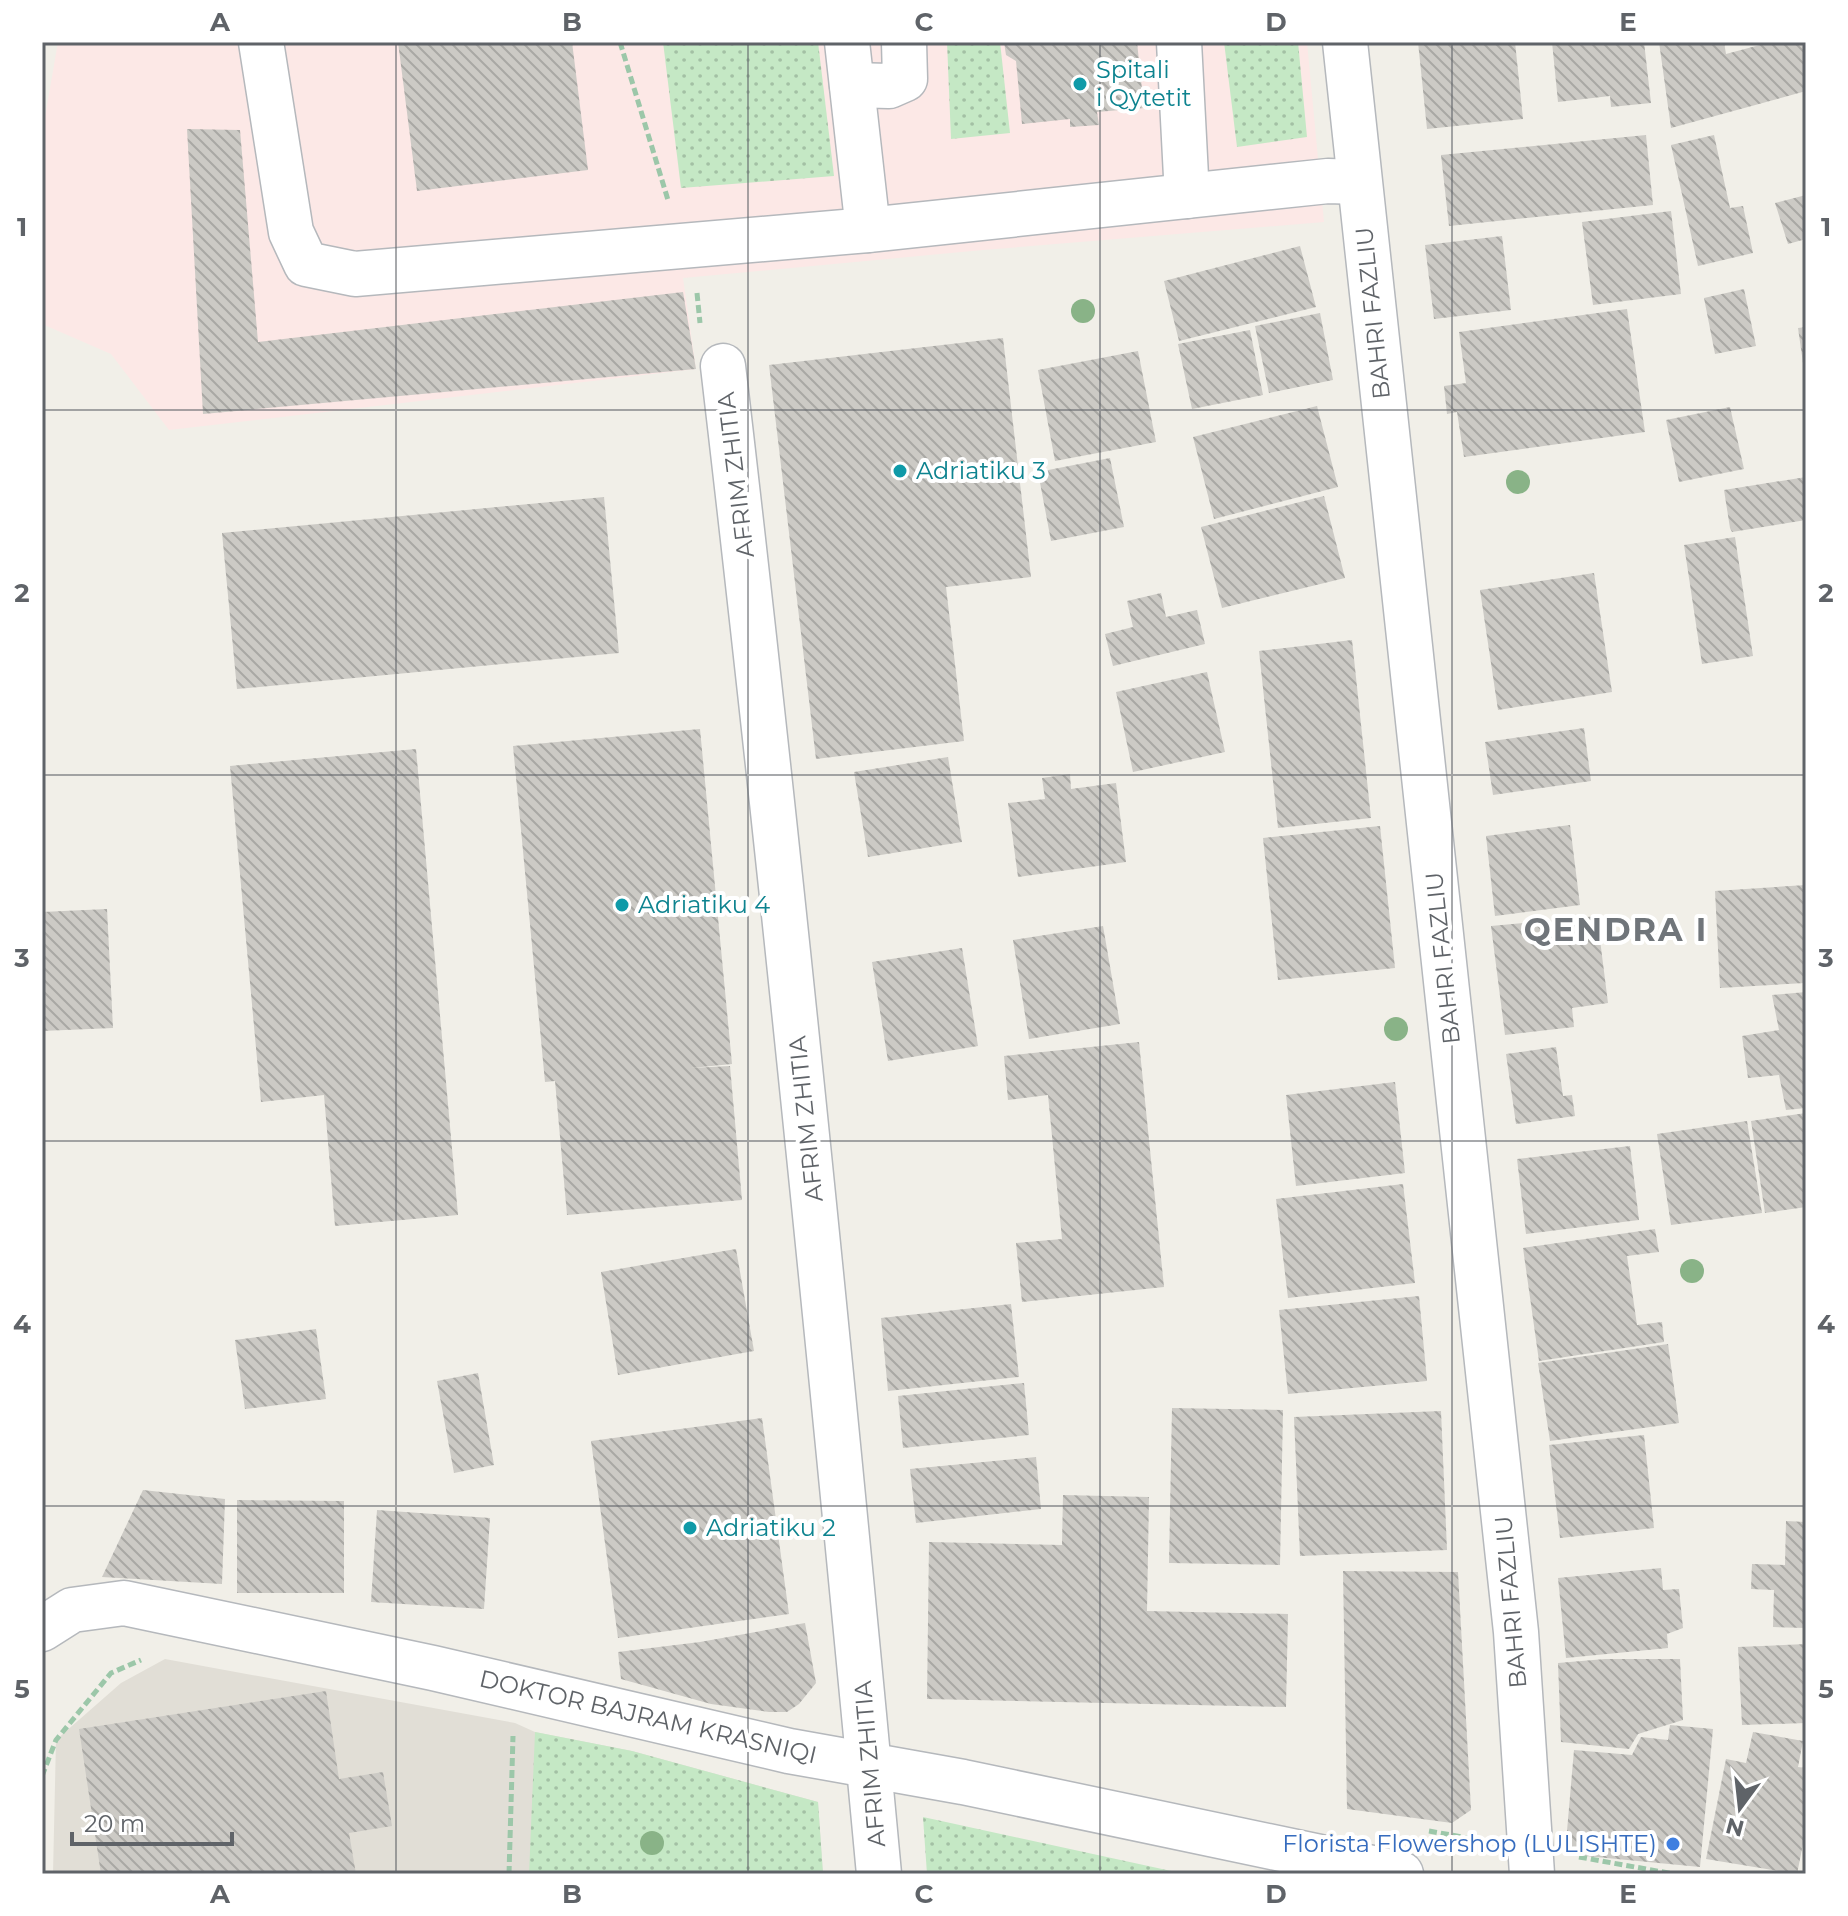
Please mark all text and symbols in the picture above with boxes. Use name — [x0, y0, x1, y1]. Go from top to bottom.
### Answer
text: A — [209, 6, 231, 38]
text: B — [562, 6, 582, 38]
text: C — [915, 6, 934, 38]
text: D — [1265, 6, 1287, 38]
text: E — [1619, 6, 1637, 38]
place label: Spitali i Qytetit — [1096, 55, 1192, 112]
marker: Spitali i Qytetit — [1071, 75, 1089, 93]
text: 1 — [17, 211, 27, 243]
text: 1 — [1821, 211, 1831, 243]
street label: BAHRI FAZLIU — [1349, 225, 1396, 401]
street label: AFRIM ZHITIA — [711, 390, 760, 560]
place label: Adriatiku 3 — [916, 456, 1046, 485]
marker: Adriatiku 3 — [891, 462, 909, 480]
text: 2 — [14, 577, 30, 609]
text: 2 — [1818, 577, 1834, 609]
street label: BAHRI FAZLIU — [1419, 870, 1466, 1046]
place label: Adriatiku 4 — [638, 890, 770, 919]
marker: Adriatiku 4 — [613, 896, 631, 914]
district label: QENDRA I — [1524, 910, 1708, 949]
text: 3 — [13, 942, 30, 974]
text: 3 — [1817, 942, 1834, 974]
street label: AFRIM ZHITIA — [782, 1034, 829, 1204]
text: 4 — [13, 1308, 31, 1340]
text: 4 — [1817, 1308, 1835, 1340]
place label: Adriatiku 2 — [706, 1513, 836, 1542]
street label: BAHRI FAZLIU — [1489, 1514, 1532, 1690]
marker: Adriatiku 2 — [681, 1519, 699, 1537]
street label: DOKTOR BAJRAM KRASNIQI — [477, 1664, 820, 1769]
text: 5 — [14, 1673, 30, 1705]
text: 5 — [1818, 1673, 1834, 1705]
street label: AFRIM ZHITIA — [848, 1679, 891, 1848]
north arrow — [1700, 1768, 1780, 1848]
scale bar — [72, 1796, 232, 1846]
text: 20 m — [84, 1809, 145, 1838]
text: N — [1723, 1811, 1747, 1842]
place label: Florista Flowershop (LULISHTE) — [1282, 1829, 1657, 1858]
marker: Florista Flowershop (LULISHTE) — [1664, 1835, 1682, 1853]
text: A — [209, 1878, 231, 1910]
text: B — [562, 1878, 582, 1910]
text: C — [915, 1878, 934, 1910]
text: D — [1265, 1878, 1287, 1910]
text: E — [1619, 1878, 1637, 1910]

